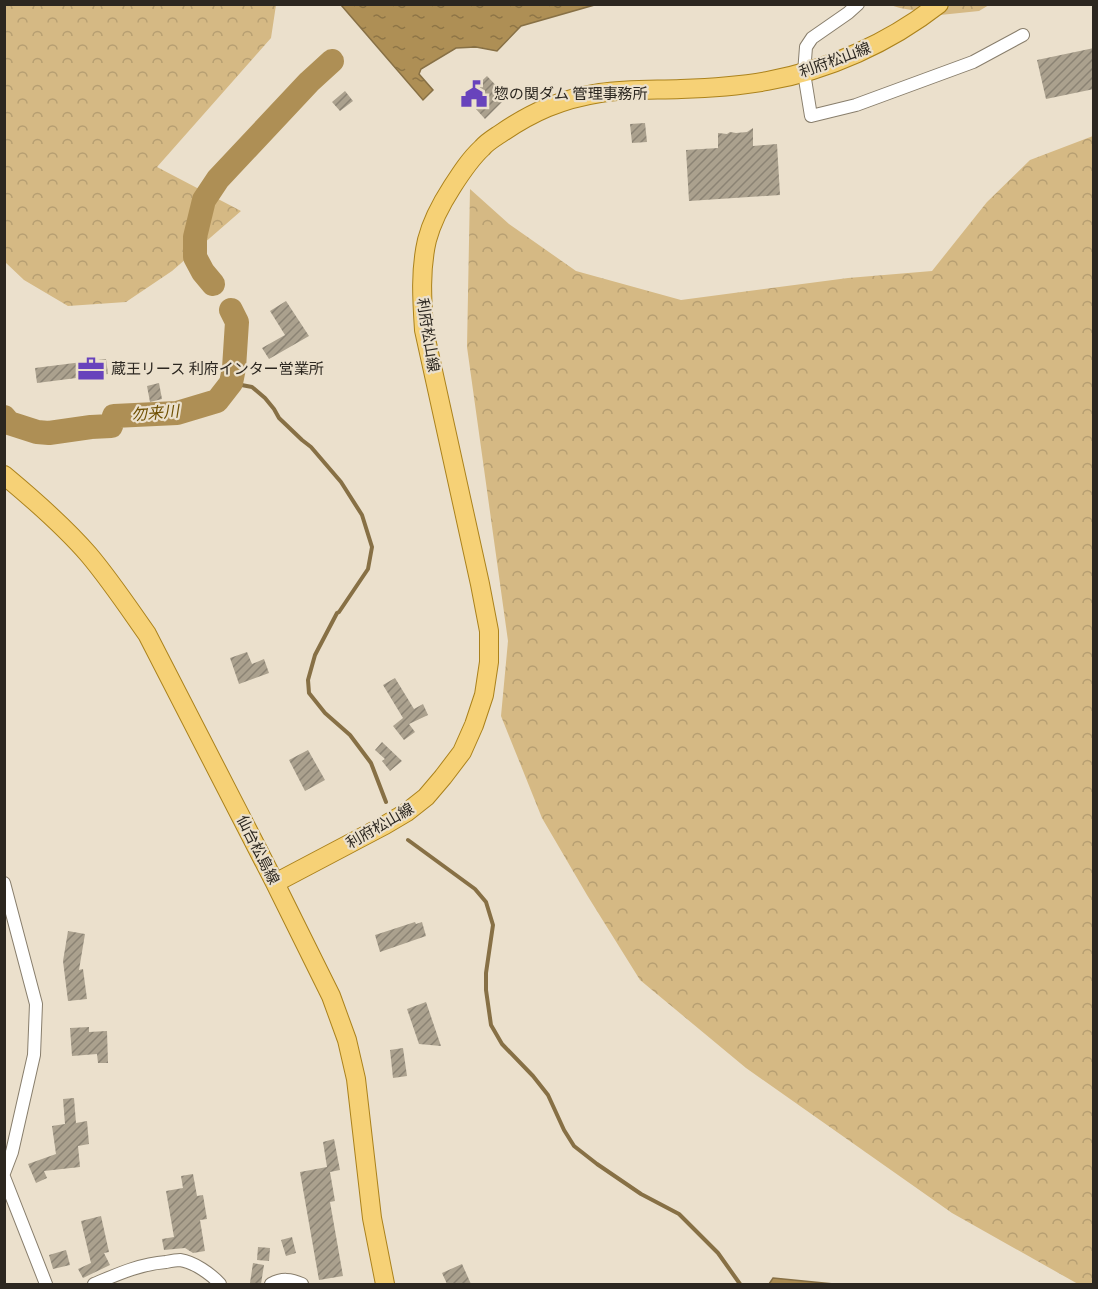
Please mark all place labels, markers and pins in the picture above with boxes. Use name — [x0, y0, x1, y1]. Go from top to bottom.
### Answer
public building icon: 惣の関ダム 管理事務所 — [459, 79, 489, 109]
place label: 惣の関ダム 管理事務所 — [494, 85, 647, 103]
office icon: 蔵王リース 利府インター営業所 — [76, 354, 106, 384]
place label: 蔵王リース 利府インター営業所 — [111, 360, 324, 378]

